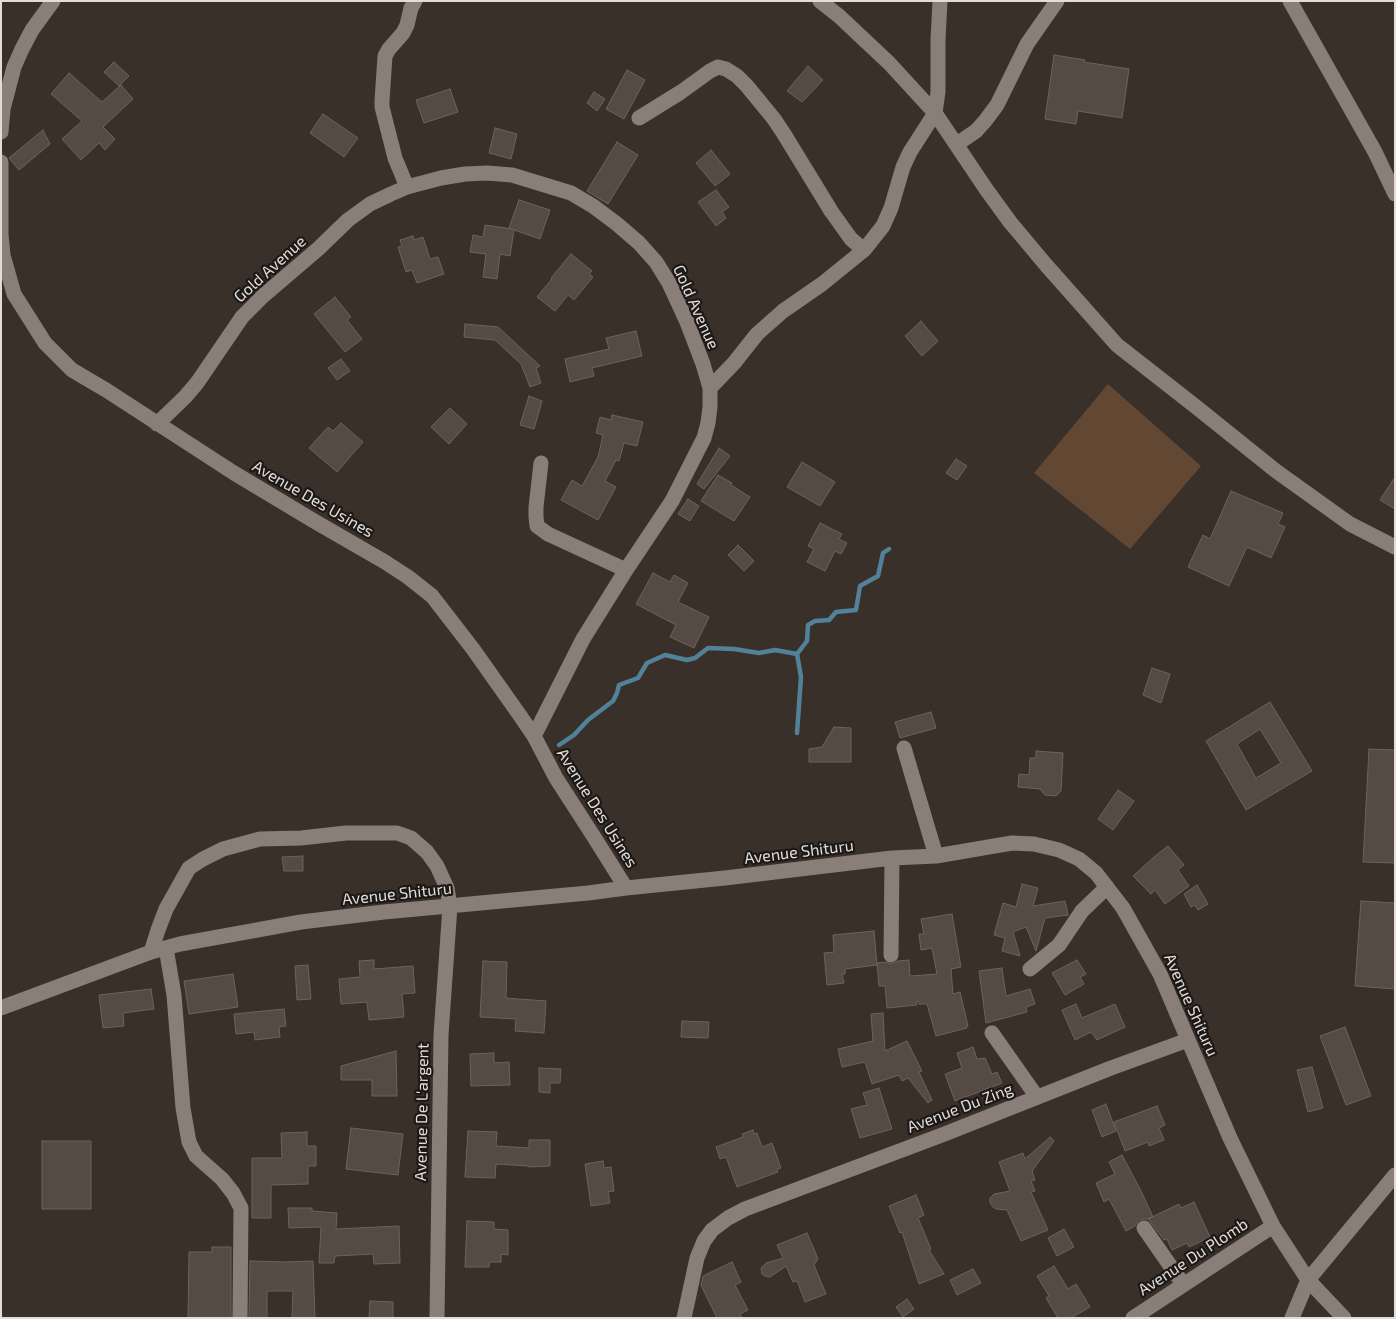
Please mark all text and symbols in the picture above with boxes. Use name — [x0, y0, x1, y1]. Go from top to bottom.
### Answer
street label: Gold Avenue — [230, 232, 310, 306]
street label: Gold Avenue — [669, 262, 723, 352]
street label: Avenue Des Usines — [249, 456, 377, 542]
street label: Avenue Des Usines — [553, 745, 641, 871]
street label: Avenue Shituru — [743, 836, 855, 868]
street label: Avenue Shituru — [341, 879, 453, 909]
street label: Avenue Shituru — [1160, 951, 1222, 1059]
street label: Avenue De L'argent — [411, 1043, 433, 1181]
street label: Avenue Du Zing — [904, 1079, 1016, 1137]
street label: Avenue Du Plomb — [1135, 1214, 1251, 1300]

